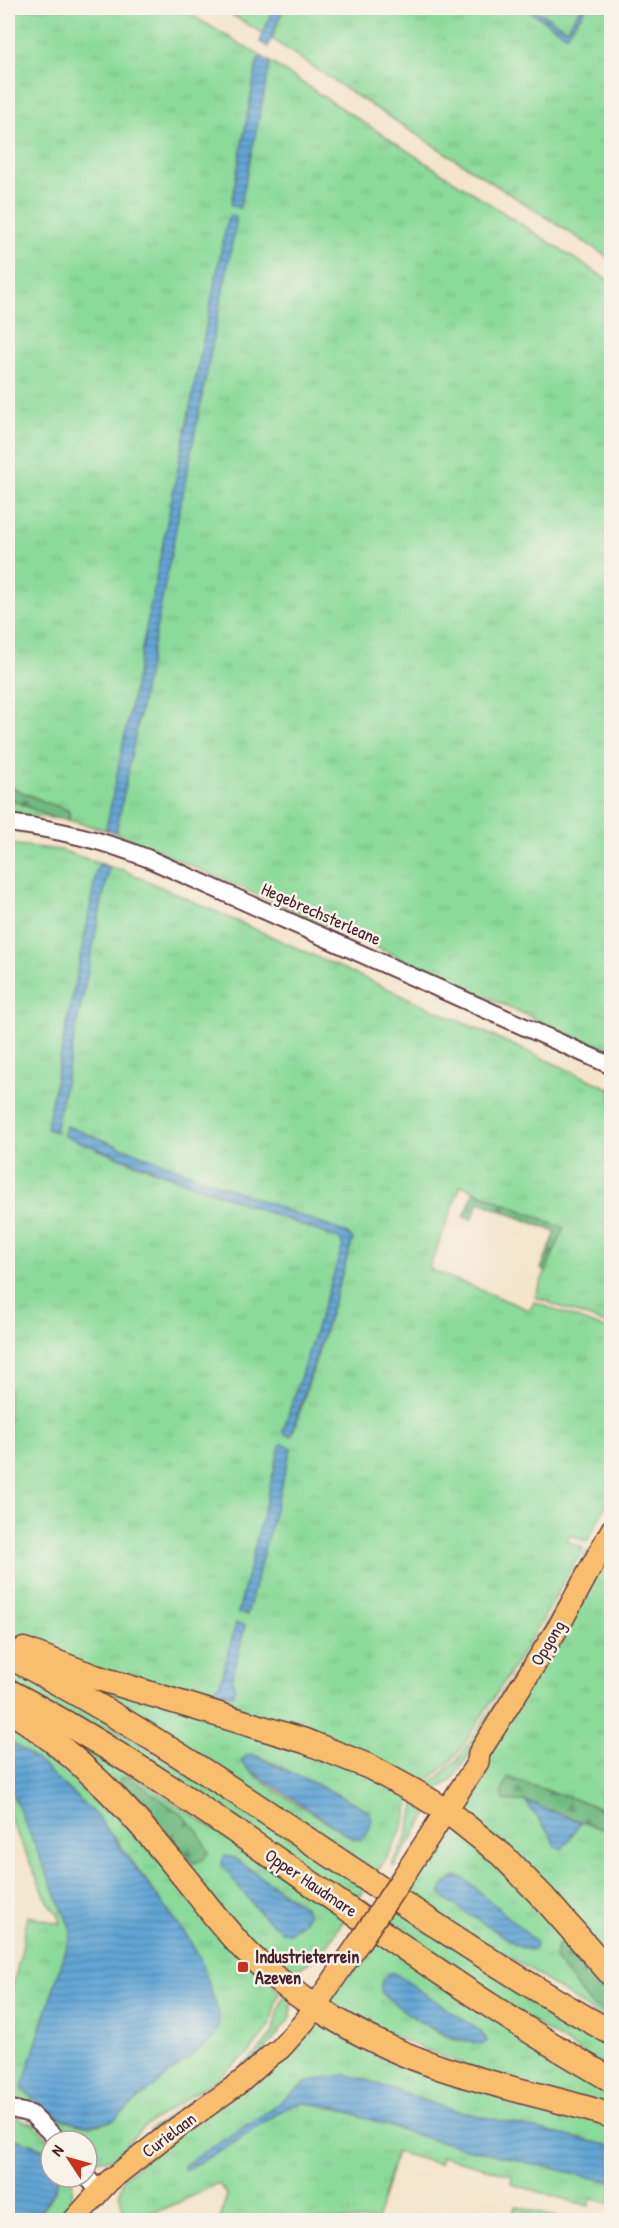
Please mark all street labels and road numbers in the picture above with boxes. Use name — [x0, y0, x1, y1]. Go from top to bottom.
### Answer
street label: Hegebrechsterleane — [257, 876, 385, 951]
street label: Opgong — [524, 1615, 571, 1670]
street label: Opper Haudmare — [260, 1842, 363, 1923]
street label: Curielaan — [136, 2106, 201, 2163]

